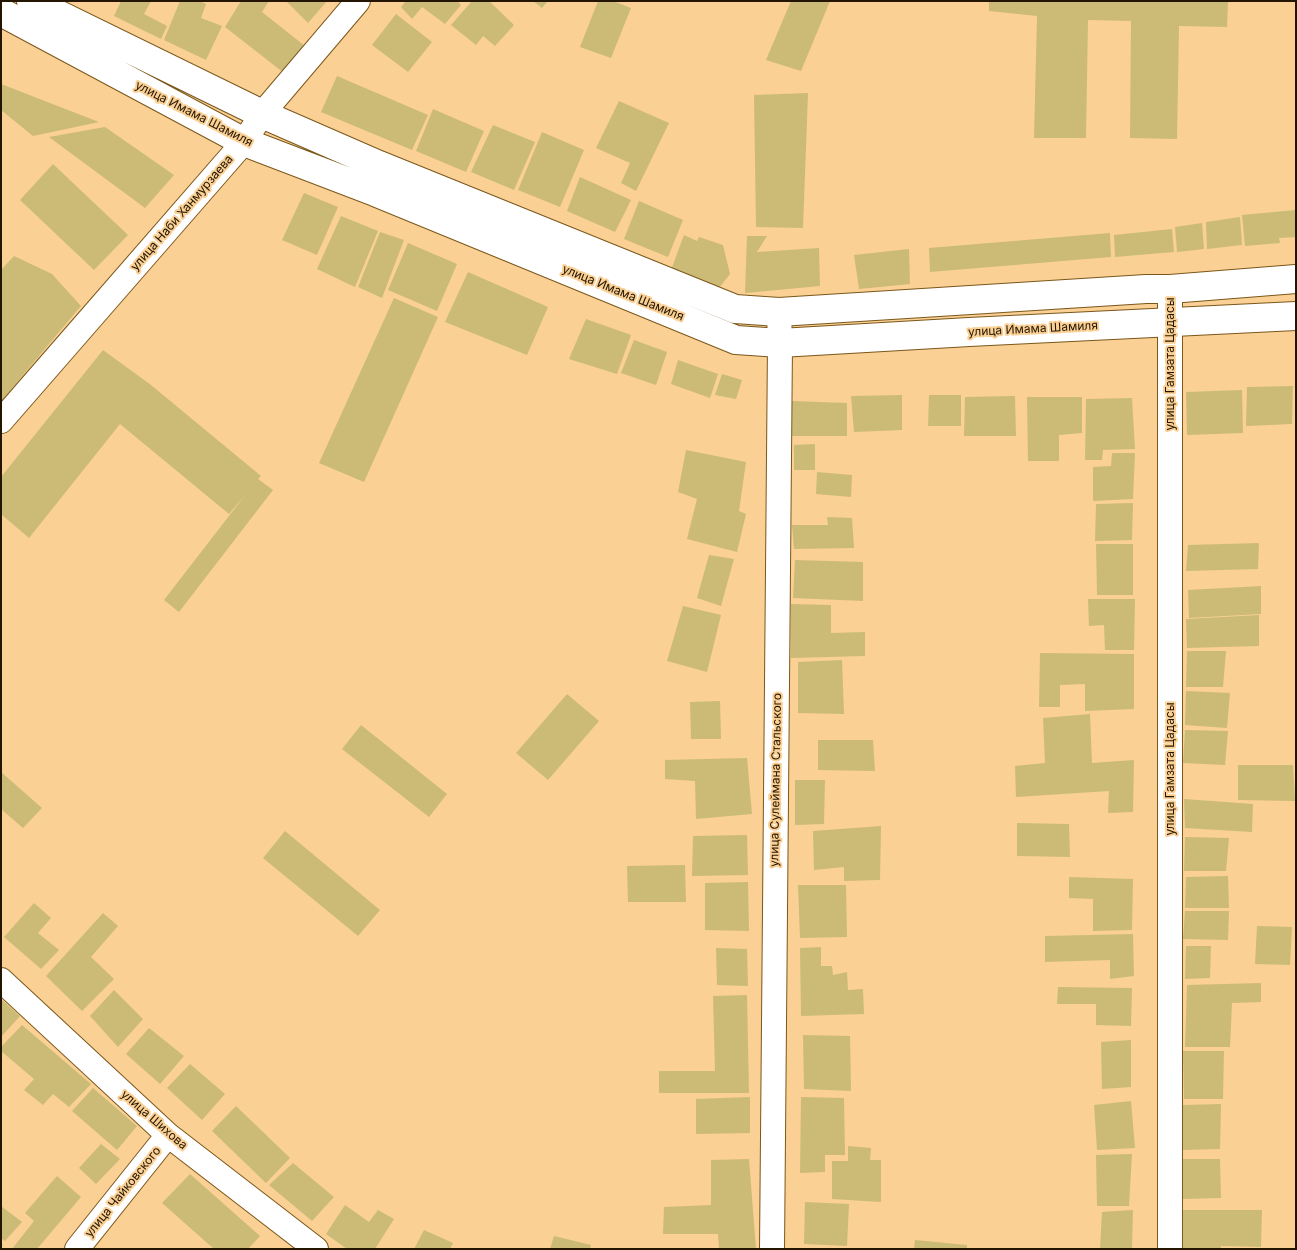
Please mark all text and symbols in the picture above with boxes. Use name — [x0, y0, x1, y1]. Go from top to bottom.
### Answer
street label: улица Имама Шамиля — [133, 78, 255, 150]
street label: улица Наби Ханмурзаева — [128, 152, 236, 274]
street label: улица Имама Шамиля — [560, 262, 686, 324]
street label: улица Гамзата Цадасы — [1163, 297, 1177, 431]
street label: улица Имама Шамиля — [968, 318, 1098, 340]
street label: улица Сулеймана Стальского — [767, 693, 785, 867]
street label: улица Гамзата Цадасы — [1163, 702, 1177, 836]
street label: улица Шихова — [118, 1087, 190, 1153]
street label: улица Чайковского — [82, 1144, 164, 1240]

